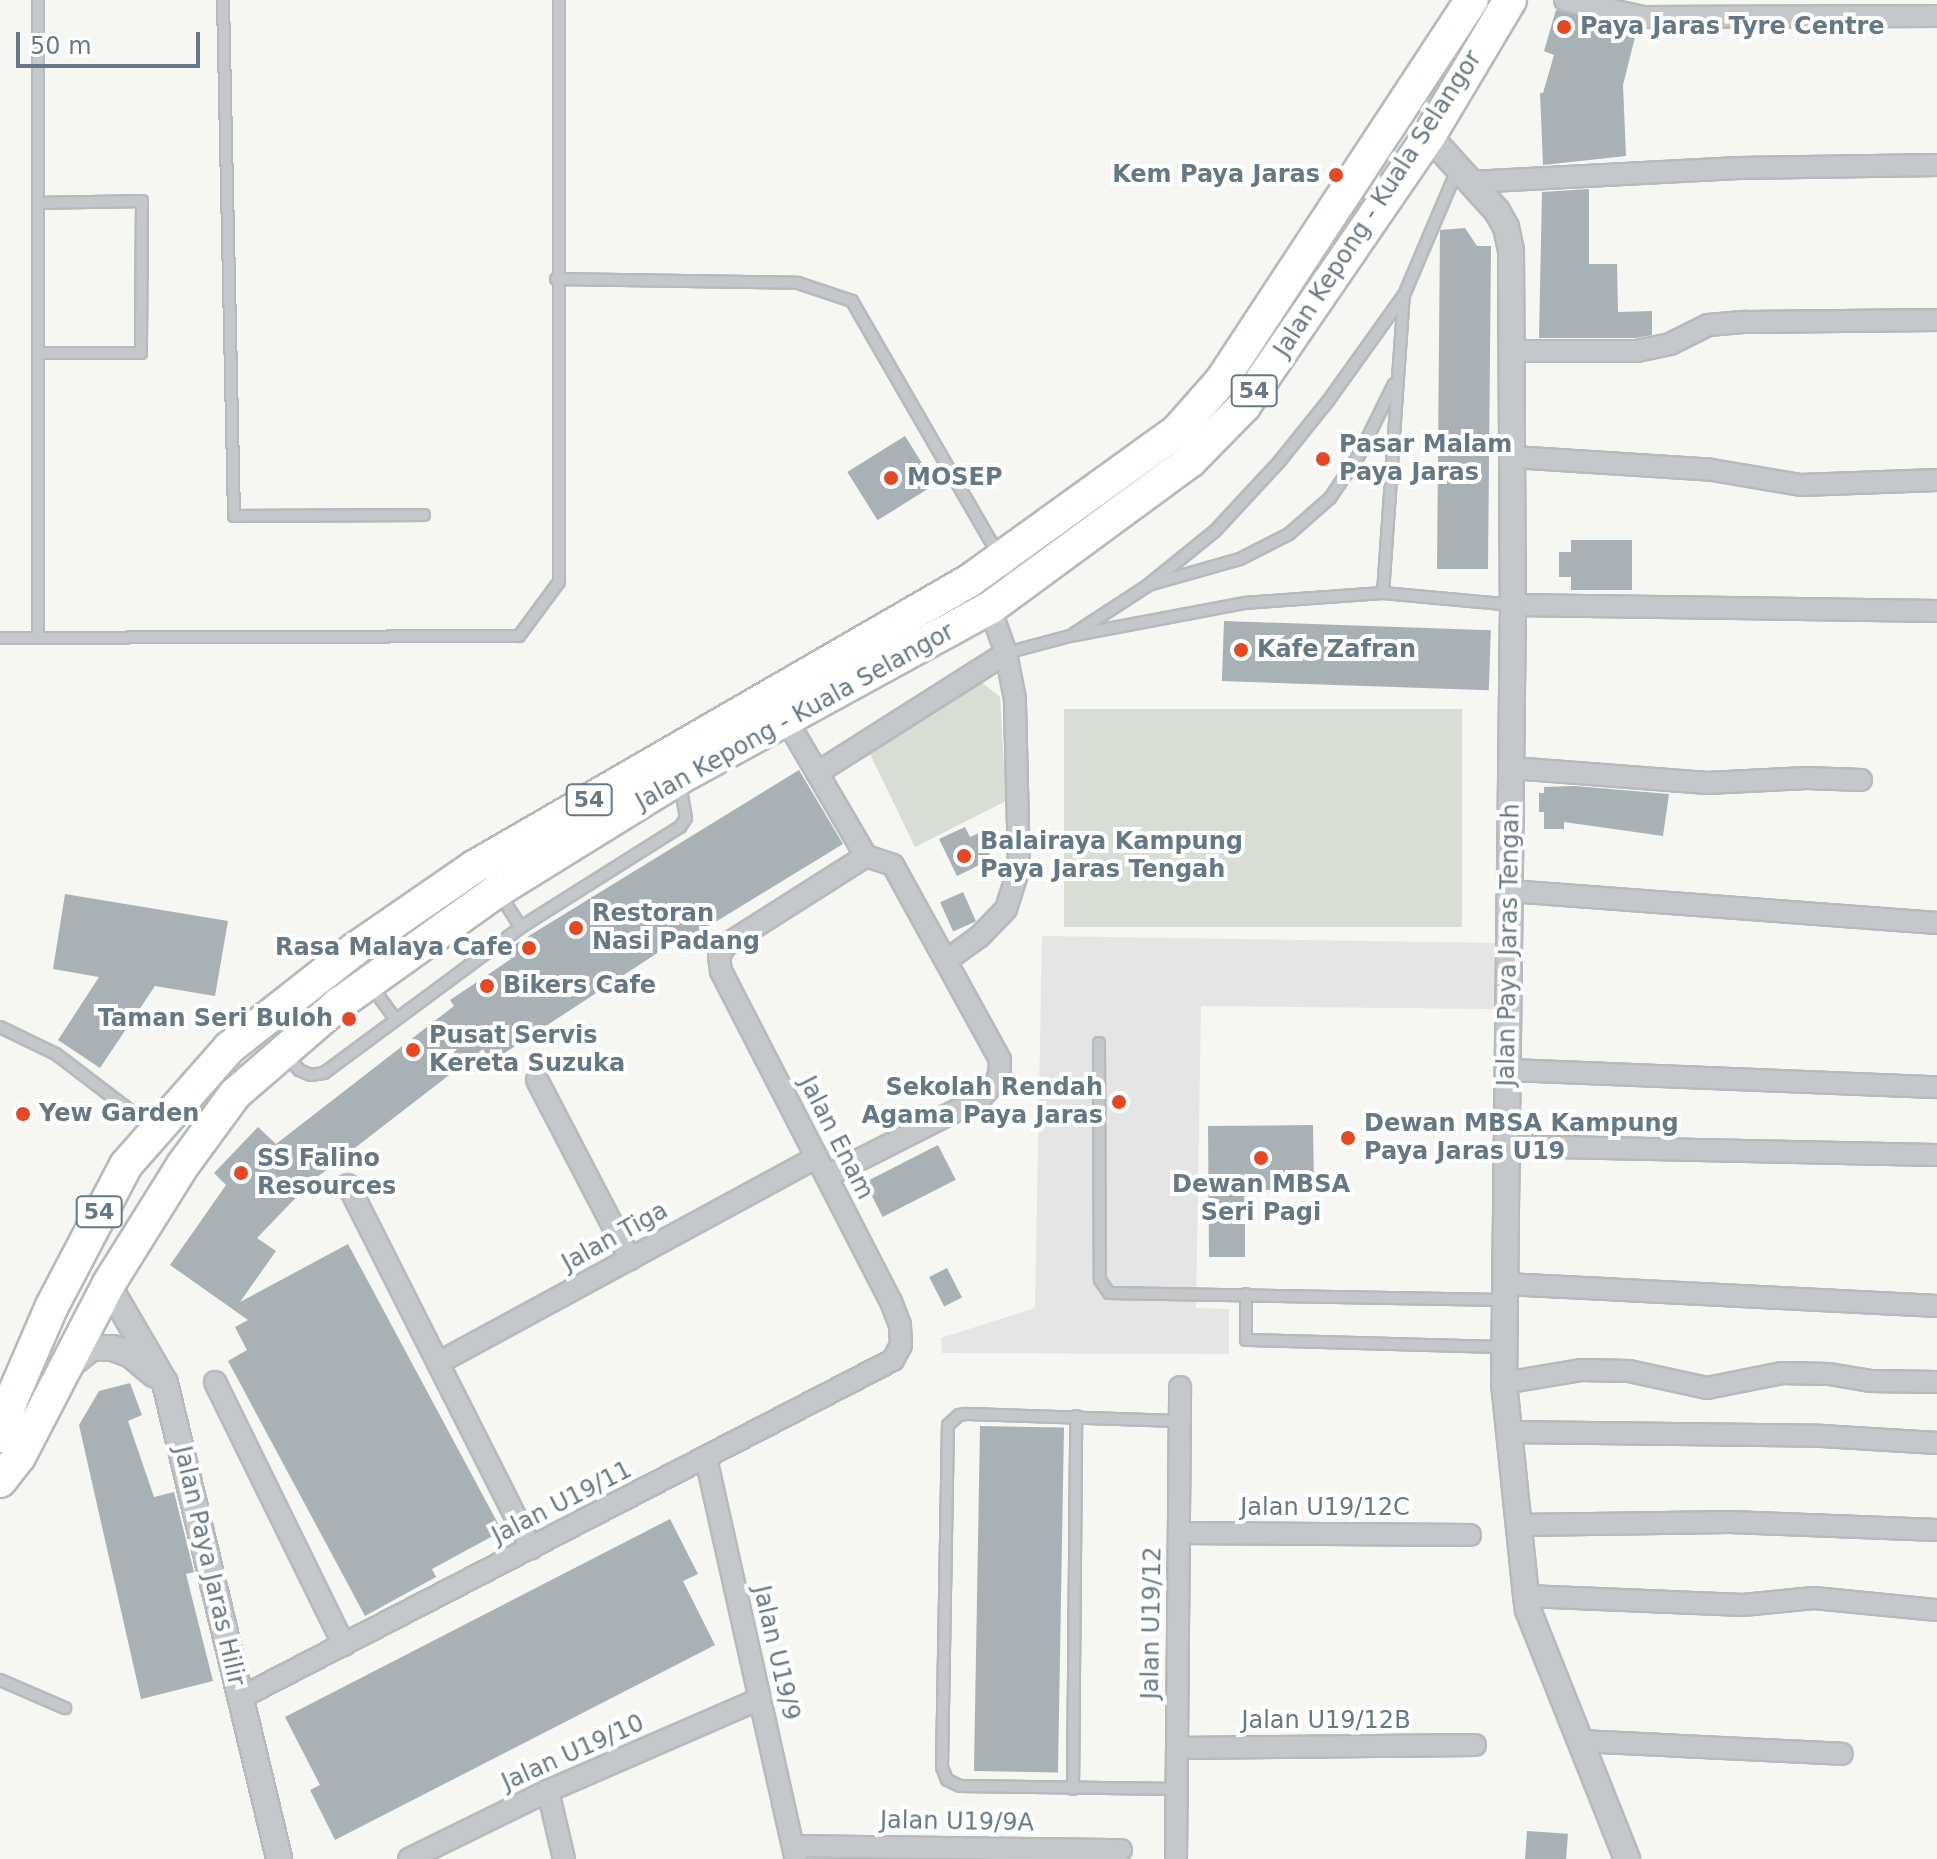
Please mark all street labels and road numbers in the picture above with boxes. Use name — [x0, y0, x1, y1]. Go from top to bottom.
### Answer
street label: Jalan Kepong - Kuala Selangor — [1268, 45, 1488, 363]
road number: 54 — [1230, 373, 1278, 409]
street label: Jalan Kepong - Kuala Selangor — [631, 617, 959, 817]
road number: 54 — [565, 782, 613, 818]
street label: Jalan Paya Jaras Tengah — [1492, 803, 1526, 1087]
street label: Jalan Enam — [793, 1072, 879, 1204]
road number: 54 — [75, 1194, 123, 1230]
street label: Jalan Tiga — [557, 1196, 673, 1278]
street label: Jalan Paya Jaras Hilir — [167, 1443, 251, 1689]
street label: Jalan U19/11 — [487, 1456, 637, 1550]
street label: Jalan U19/12C — [1240, 1494, 1410, 1522]
street label: Jalan U19/12 — [1136, 1546, 1168, 1700]
street label: Jalan U19/9 — [747, 1583, 805, 1723]
street label: Jalan U19/12B — [1241, 1707, 1411, 1735]
street label: Jalan U19/10 — [497, 1709, 649, 1797]
street label: Jalan U19/9A — [880, 1806, 1034, 1838]

